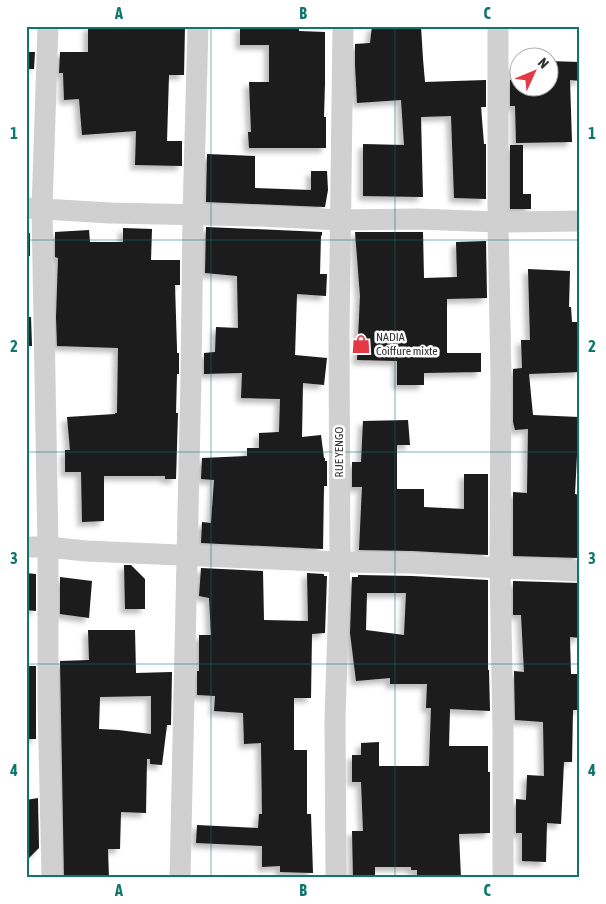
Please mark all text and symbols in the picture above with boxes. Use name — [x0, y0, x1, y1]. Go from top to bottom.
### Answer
text: A — [114, 4, 123, 22]
text: B — [299, 4, 307, 22]
text: C — [483, 4, 491, 22]
north arrow — [508, 48, 558, 98]
text: N — [535, 54, 552, 71]
text: 1 — [10, 124, 18, 142]
text: 1 — [588, 124, 596, 142]
place label: NADIA Coiffure mixte — [376, 330, 438, 358]
shop icon: NADIA Coiffure mixte — [350, 333, 372, 355]
text: 2 — [10, 337, 18, 355]
text: 2 — [588, 337, 596, 355]
street label: RUE YENGO — [332, 427, 346, 477]
text: 3 — [10, 549, 18, 567]
text: 3 — [588, 549, 596, 567]
text: 4 — [9, 761, 18, 779]
text: 4 — [587, 761, 596, 779]
text: A — [114, 881, 123, 899]
text: B — [299, 881, 307, 899]
text: C — [483, 881, 491, 899]

